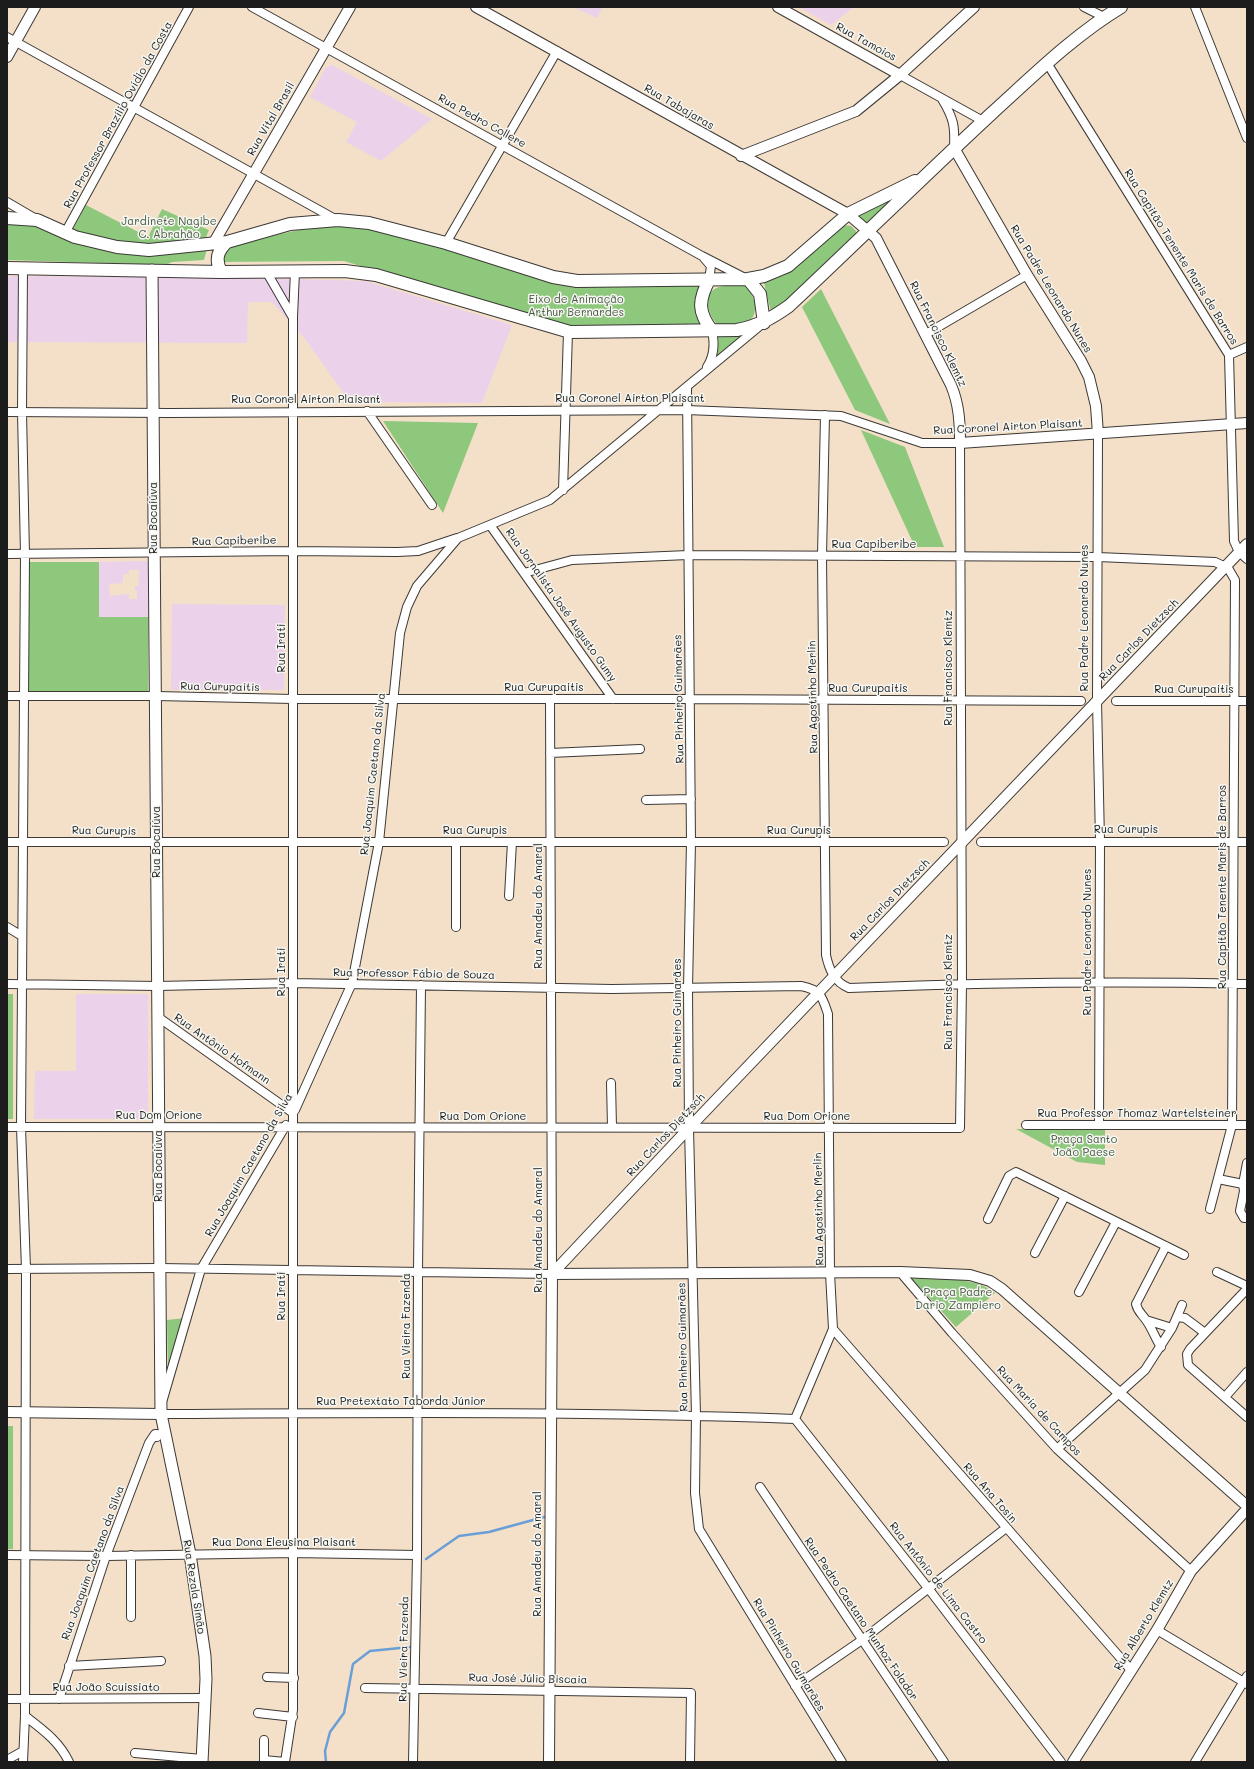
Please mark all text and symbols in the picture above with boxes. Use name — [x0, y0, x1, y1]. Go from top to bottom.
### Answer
street label: Rua Professor Brazílio Ovídio da Costa — [61, 19, 175, 211]
street label: Rua Tamoios — [834, 20, 898, 64]
street label: Rua Vital Brasil — [245, 80, 297, 158]
street label: Rua Tabajaras — [642, 82, 716, 132]
street label: Rua Pedro Collere — [436, 91, 528, 151]
street label: Rua Capitão Tenente Maris de Barros — [1121, 167, 1241, 347]
park label: Jardinete Nagibe C. Abrahão — [121, 215, 217, 241]
street label: Rua Padre Leonardo Nunes — [1008, 223, 1094, 355]
street label: Rua Francisco Klemtz — [907, 279, 969, 389]
park label: Eixo de Animação Arthur Bernardes — [528, 293, 624, 319]
street label: Rua Coronel Airton Plaisant — [555, 392, 705, 406]
street label: Rua Coronel Airton Plaisant — [231, 393, 381, 407]
street label: Rua Coronel Airton Plaisant — [933, 417, 1083, 437]
street label: Rua Bocaiúva — [147, 482, 161, 554]
street label: Rua Jornalista José Augusto Gumy — [503, 526, 619, 684]
street label: Rua Capiberibe — [191, 534, 277, 548]
street label: Rua Capiberibe — [832, 538, 916, 552]
street label: Rua Padre Leonardo Nunes — [1078, 545, 1092, 691]
street label: Rua Carlos Dietzsch — [1097, 596, 1181, 684]
street label: Rua Francisco Klemtz — [942, 610, 956, 726]
street label: Rua Irati — [275, 624, 289, 672]
street label: Rua Pinheiro Guimarães — [671, 634, 687, 764]
street label: Rua Agostinho Merlin — [805, 640, 821, 754]
street label: Rua Curupaitis — [180, 680, 260, 694]
street label: Rua Curupaitis — [504, 681, 584, 695]
street label: Rua Curupaitis — [828, 682, 908, 696]
street label: Rua Curupaitis — [1154, 683, 1234, 697]
street label: Rua Joaquim Caetano da Silva — [358, 692, 388, 856]
street label: Rua Capitão Tenente Maris de Barros — [1216, 785, 1230, 989]
street label: Rua Bocaiúva — [150, 806, 164, 878]
street label: Rua Curupis — [1094, 823, 1158, 837]
street label: Rua Curupis — [72, 824, 136, 838]
street label: Rua Curupis — [443, 824, 507, 838]
street label: Rua Curupis — [767, 824, 831, 838]
street label: Rua Amadeu do Amaral — [532, 843, 546, 969]
street label: Rua Carlos Dietzsch — [848, 856, 932, 944]
street label: Rua Padre Leonardo Nunes — [1081, 869, 1095, 1015]
street label: Rua Francisco Klemtz — [942, 934, 956, 1050]
street label: Rua Irati — [275, 948, 289, 996]
street label: Rua Pinheiro Guimarães — [671, 958, 685, 1088]
street label: Rua Professor Fábio de Souza — [333, 966, 495, 982]
street label: Rua Antônio Hofmann — [171, 1011, 273, 1087]
street label: Rua Joaquim Caetano da Silva — [202, 1091, 296, 1239]
street label: Rua Carlos Dietzsch — [624, 1091, 708, 1179]
street label: Rua Professor Thomaz Wartelsteiner — [1038, 1107, 1236, 1121]
street label: Rua Dom Orione — [116, 1109, 202, 1123]
street label: Rua Dom Orione — [440, 1110, 526, 1124]
street label: Rua Dom Orione — [764, 1110, 850, 1124]
street label: Rua Bocaiúva — [152, 1130, 166, 1202]
park label: Praça Santo João Paese — [1051, 1133, 1117, 1159]
street label: Rua Agostinho Merlin — [811, 1152, 827, 1266]
street label: Rua Amadeu do Amaral — [532, 1167, 546, 1293]
street label: Rua Irati — [275, 1272, 289, 1320]
street label: Rua Vieira Fazenda — [400, 1273, 414, 1379]
street label: Rua Pinheiro Guimarães — [675, 1282, 691, 1412]
park label: Praça Padre Dario Zampiero — [915, 1286, 1001, 1312]
street label: Rua Maria de Campos — [994, 1363, 1084, 1459]
street label: Rua Pretextato Taborda Júnior — [316, 1395, 486, 1409]
street label: Rua Ana Tosin — [960, 1460, 1020, 1526]
street label: Rua Joaquim Caetano da Silva — [59, 1484, 127, 1642]
street label: Rua Amadeu do Amaral — [531, 1491, 545, 1617]
street label: Rua Antônio de Lima Castro — [886, 1520, 990, 1646]
street label: Rua Pedro Caetano Munhoz Folador — [801, 1535, 921, 1703]
street label: Rua Dona Eleusina Plaisant — [212, 1536, 356, 1550]
street label: Rua Rezala Simão — [180, 1539, 208, 1635]
street label: Rua Alberto Klemtz — [1112, 1577, 1176, 1673]
street label: Rua Vieira Fazenda — [396, 1596, 412, 1702]
street label: Rua Pinheiro Guimarães — [750, 1596, 828, 1714]
street label: Rua José Júlio Biscaia — [468, 1671, 588, 1687]
street label: Rua João Scuissiato — [52, 1681, 160, 1695]

